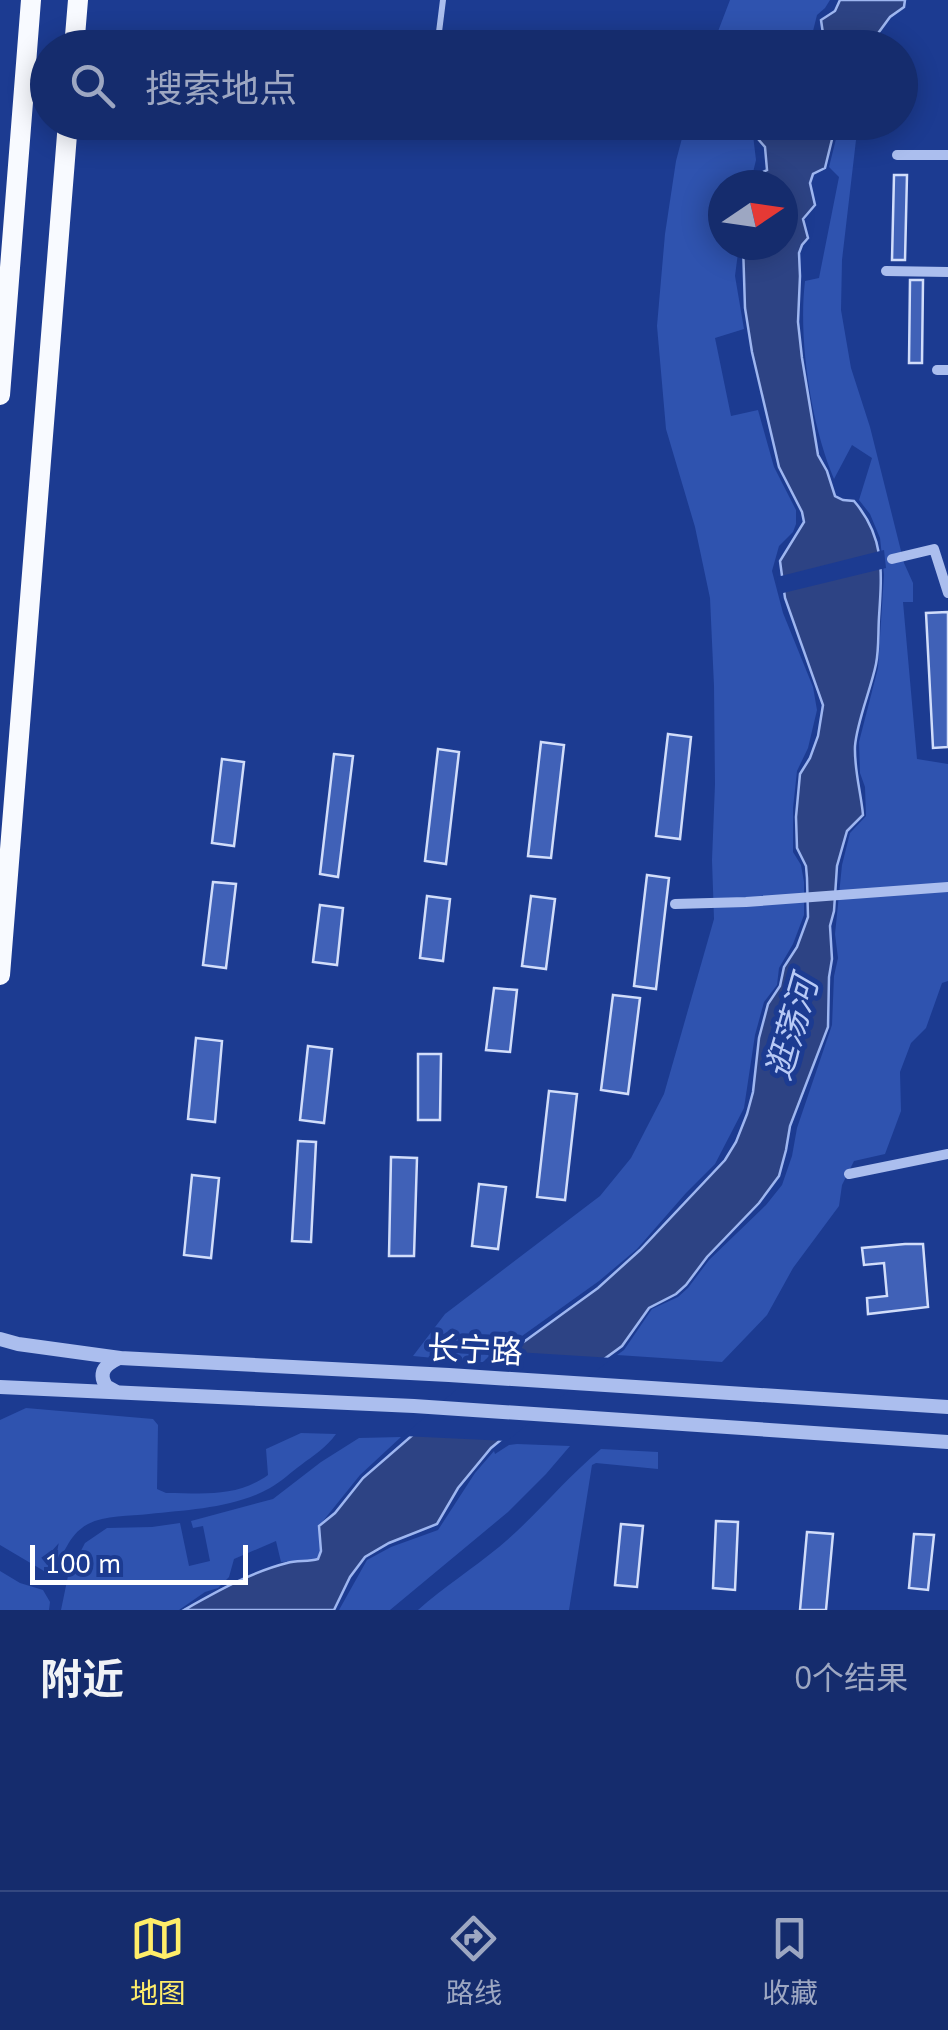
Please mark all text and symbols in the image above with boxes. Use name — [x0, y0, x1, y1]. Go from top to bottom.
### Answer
search box — [30, 30, 918, 140]
icon: search — [65, 58, 120, 113]
text: 搜索地点 — [145, 63, 297, 112]
north arrow — [708, 170, 798, 260]
water label: 逛荡河 — [754, 965, 829, 1085]
street label: 长宁路 — [426, 1326, 524, 1372]
scale bar — [30, 1540, 248, 1584]
text: 100 m — [45, 1544, 121, 1581]
text: 附近 — [40, 1651, 124, 1706]
text: 0个结果 — [795, 1656, 908, 1698]
tab: 地图 — [130, 1911, 186, 2011]
tab: 路线 — [446, 1911, 502, 2011]
tab: 收藏 — [762, 1911, 818, 2011]

